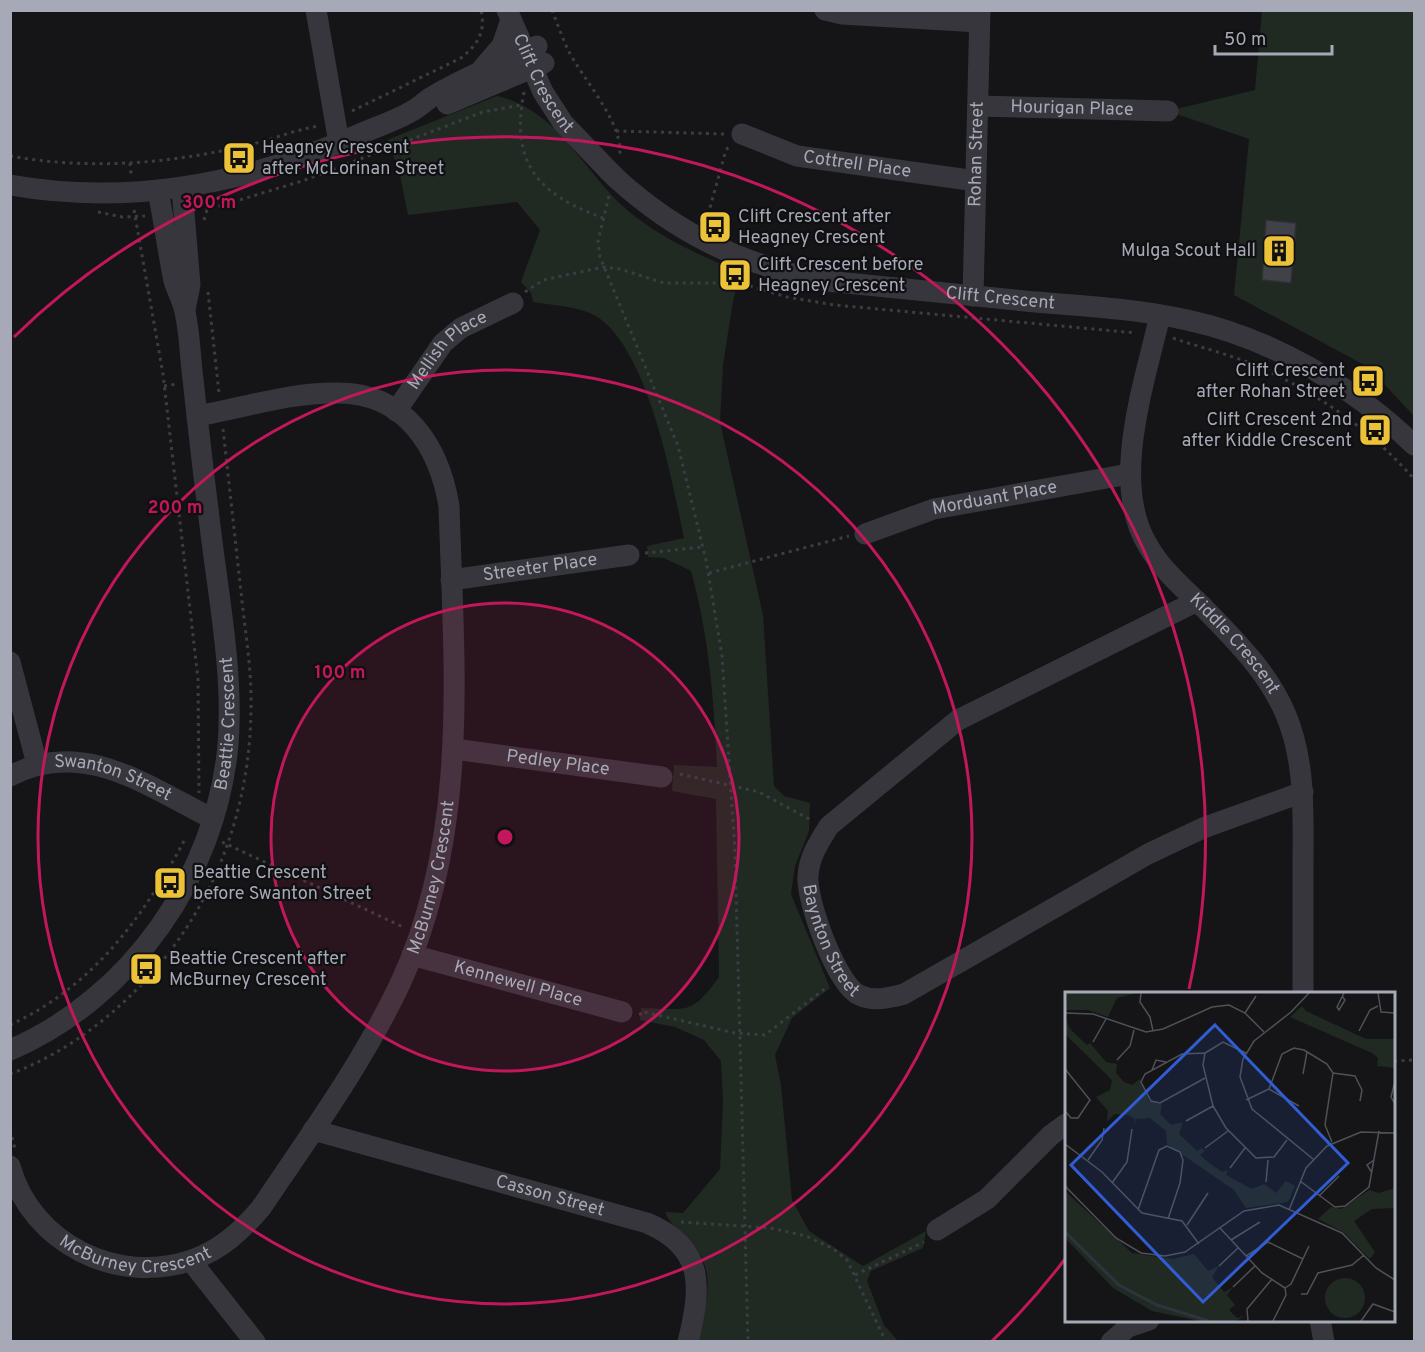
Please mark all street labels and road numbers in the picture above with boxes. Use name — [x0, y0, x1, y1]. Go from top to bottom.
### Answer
street label: Clift Crescent — [507, 30, 579, 139]
street label: Hourigan Place — [1010, 95, 1134, 122]
street label: Rohan Street — [964, 101, 989, 207]
street label: Cottrell Place — [802, 145, 913, 183]
street label: Clift Crescent — [945, 282, 1056, 315]
street label: Mellish Place — [403, 306, 491, 394]
street label: Morduant Place — [930, 476, 1059, 521]
street label: Streeter Place — [481, 548, 599, 587]
street label: Kiddle Crescent — [1184, 588, 1285, 699]
street label: Beattie Crescent — [210, 656, 241, 792]
street label: Pedley Place — [505, 745, 611, 781]
street label: Swanton Street — [54, 750, 176, 807]
street label: McBurney Crescent — [402, 799, 460, 958]
street label: Baynton Street — [797, 882, 864, 1003]
street label: Kennewell Place — [451, 955, 585, 1012]
street label: Casson Street — [493, 1170, 607, 1222]
street label: McBurney Crescent — [55, 1230, 216, 1279]

